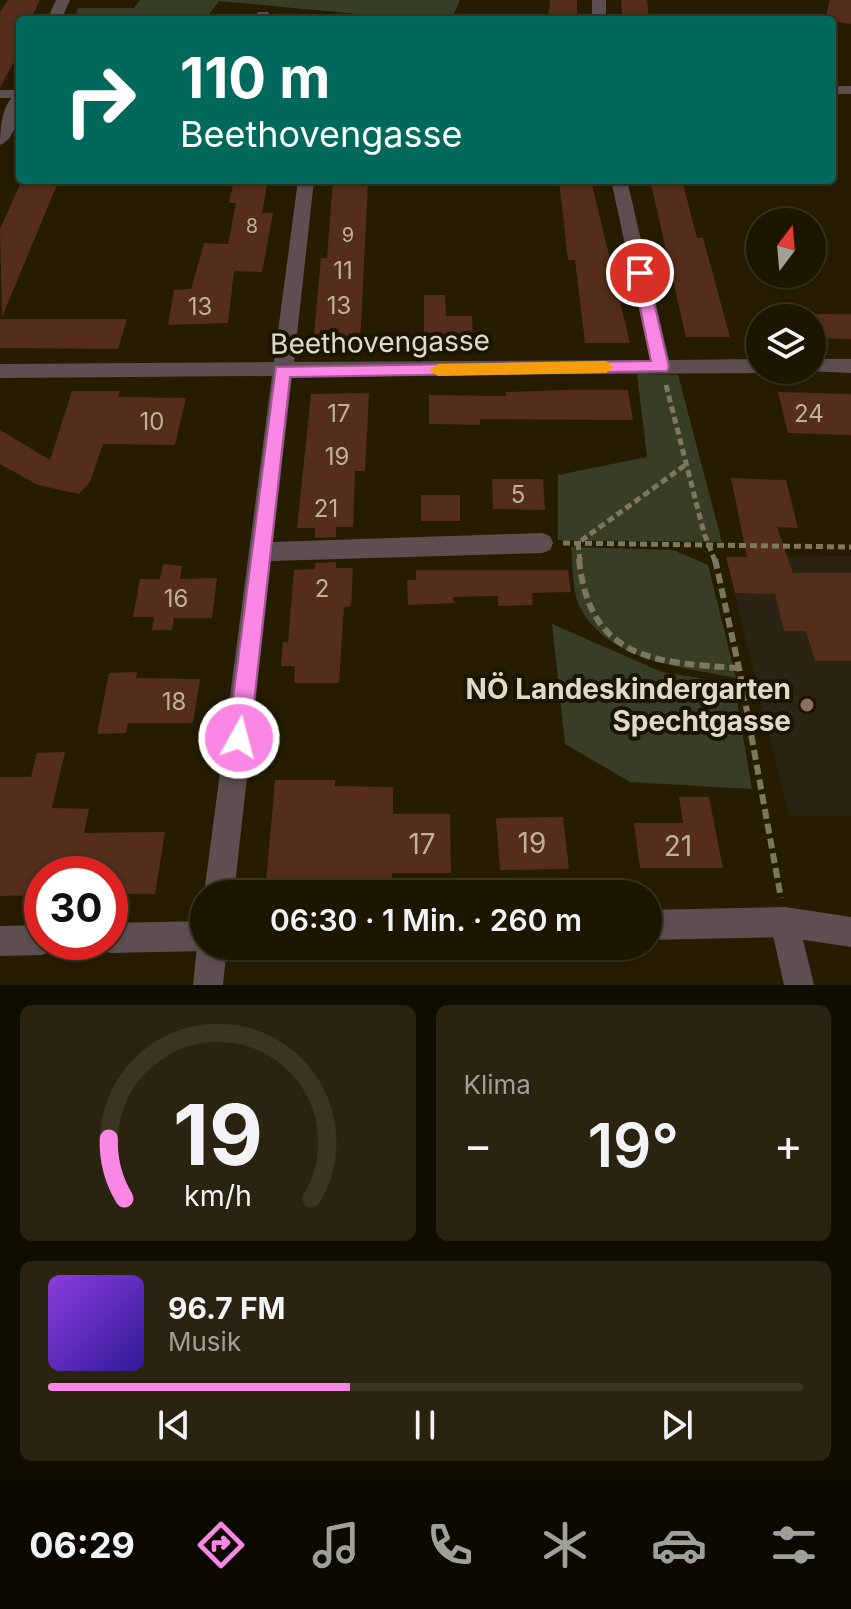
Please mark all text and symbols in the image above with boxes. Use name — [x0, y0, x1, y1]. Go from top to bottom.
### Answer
text: 110 m — [180, 44, 330, 112]
icon: right — [48, 48, 152, 152]
text: Beethovengasse — [180, 112, 463, 156]
north arrow — [746, 208, 826, 288]
map controls — [746, 208, 826, 384]
house number: 8 — [246, 214, 258, 238]
house number: 9 — [342, 223, 354, 247]
pin — [606, 239, 674, 307]
icon: arrive — [618, 251, 662, 295]
house number: 11 — [333, 256, 353, 285]
house number: 13 — [327, 291, 351, 320]
house number: 13 — [188, 292, 212, 321]
button: layers — [746, 304, 826, 384]
street label: Beethovengasse — [270, 323, 490, 361]
house number: 17 — [327, 399, 351, 428]
house number: 24 — [794, 399, 824, 428]
house number: 10 — [140, 407, 164, 436]
house number: 19 — [325, 442, 349, 471]
house number: 5 — [511, 480, 525, 509]
house number: 21 — [314, 494, 338, 523]
house number: 2 — [315, 574, 329, 603]
house number: 16 — [164, 584, 188, 613]
place label: NÖ Landeskindergarten Spechtgasse — [466, 672, 791, 738]
house number: 18 — [162, 687, 186, 716]
position arrow — [197, 696, 281, 780]
marker: NÖ Landeskindergarten Spechtgasse — [798, 696, 816, 714]
house number: 19 — [518, 826, 546, 860]
house number: 17 — [408, 827, 436, 861]
house number: 21 — [664, 829, 692, 863]
speed limit sign: 30 — [24, 856, 128, 960]
text: 06:30 · 1 Min. · 260 m — [270, 902, 582, 938]
text: Klima — [464, 1069, 531, 1100]
text: 19 — [173, 1084, 263, 1185]
text: 19° — [588, 1109, 679, 1181]
text: − — [464, 1118, 493, 1172]
text: + — [774, 1118, 803, 1172]
text: km/h — [184, 1178, 252, 1213]
text: 96.7 FM — [168, 1290, 285, 1326]
text: Musik — [168, 1326, 241, 1357]
icon: previous — [152, 1403, 196, 1447]
icon: pause — [403, 1403, 447, 1447]
icon: next — [655, 1403, 699, 1447]
icon: directions — [193, 1517, 249, 1573]
icon: music — [308, 1517, 364, 1573]
icon: phone — [422, 1517, 478, 1573]
icon: climate — [537, 1517, 593, 1573]
icon: car — [651, 1517, 707, 1573]
icon: filters — [766, 1517, 822, 1573]
text: 06:29 — [29, 1523, 135, 1567]

